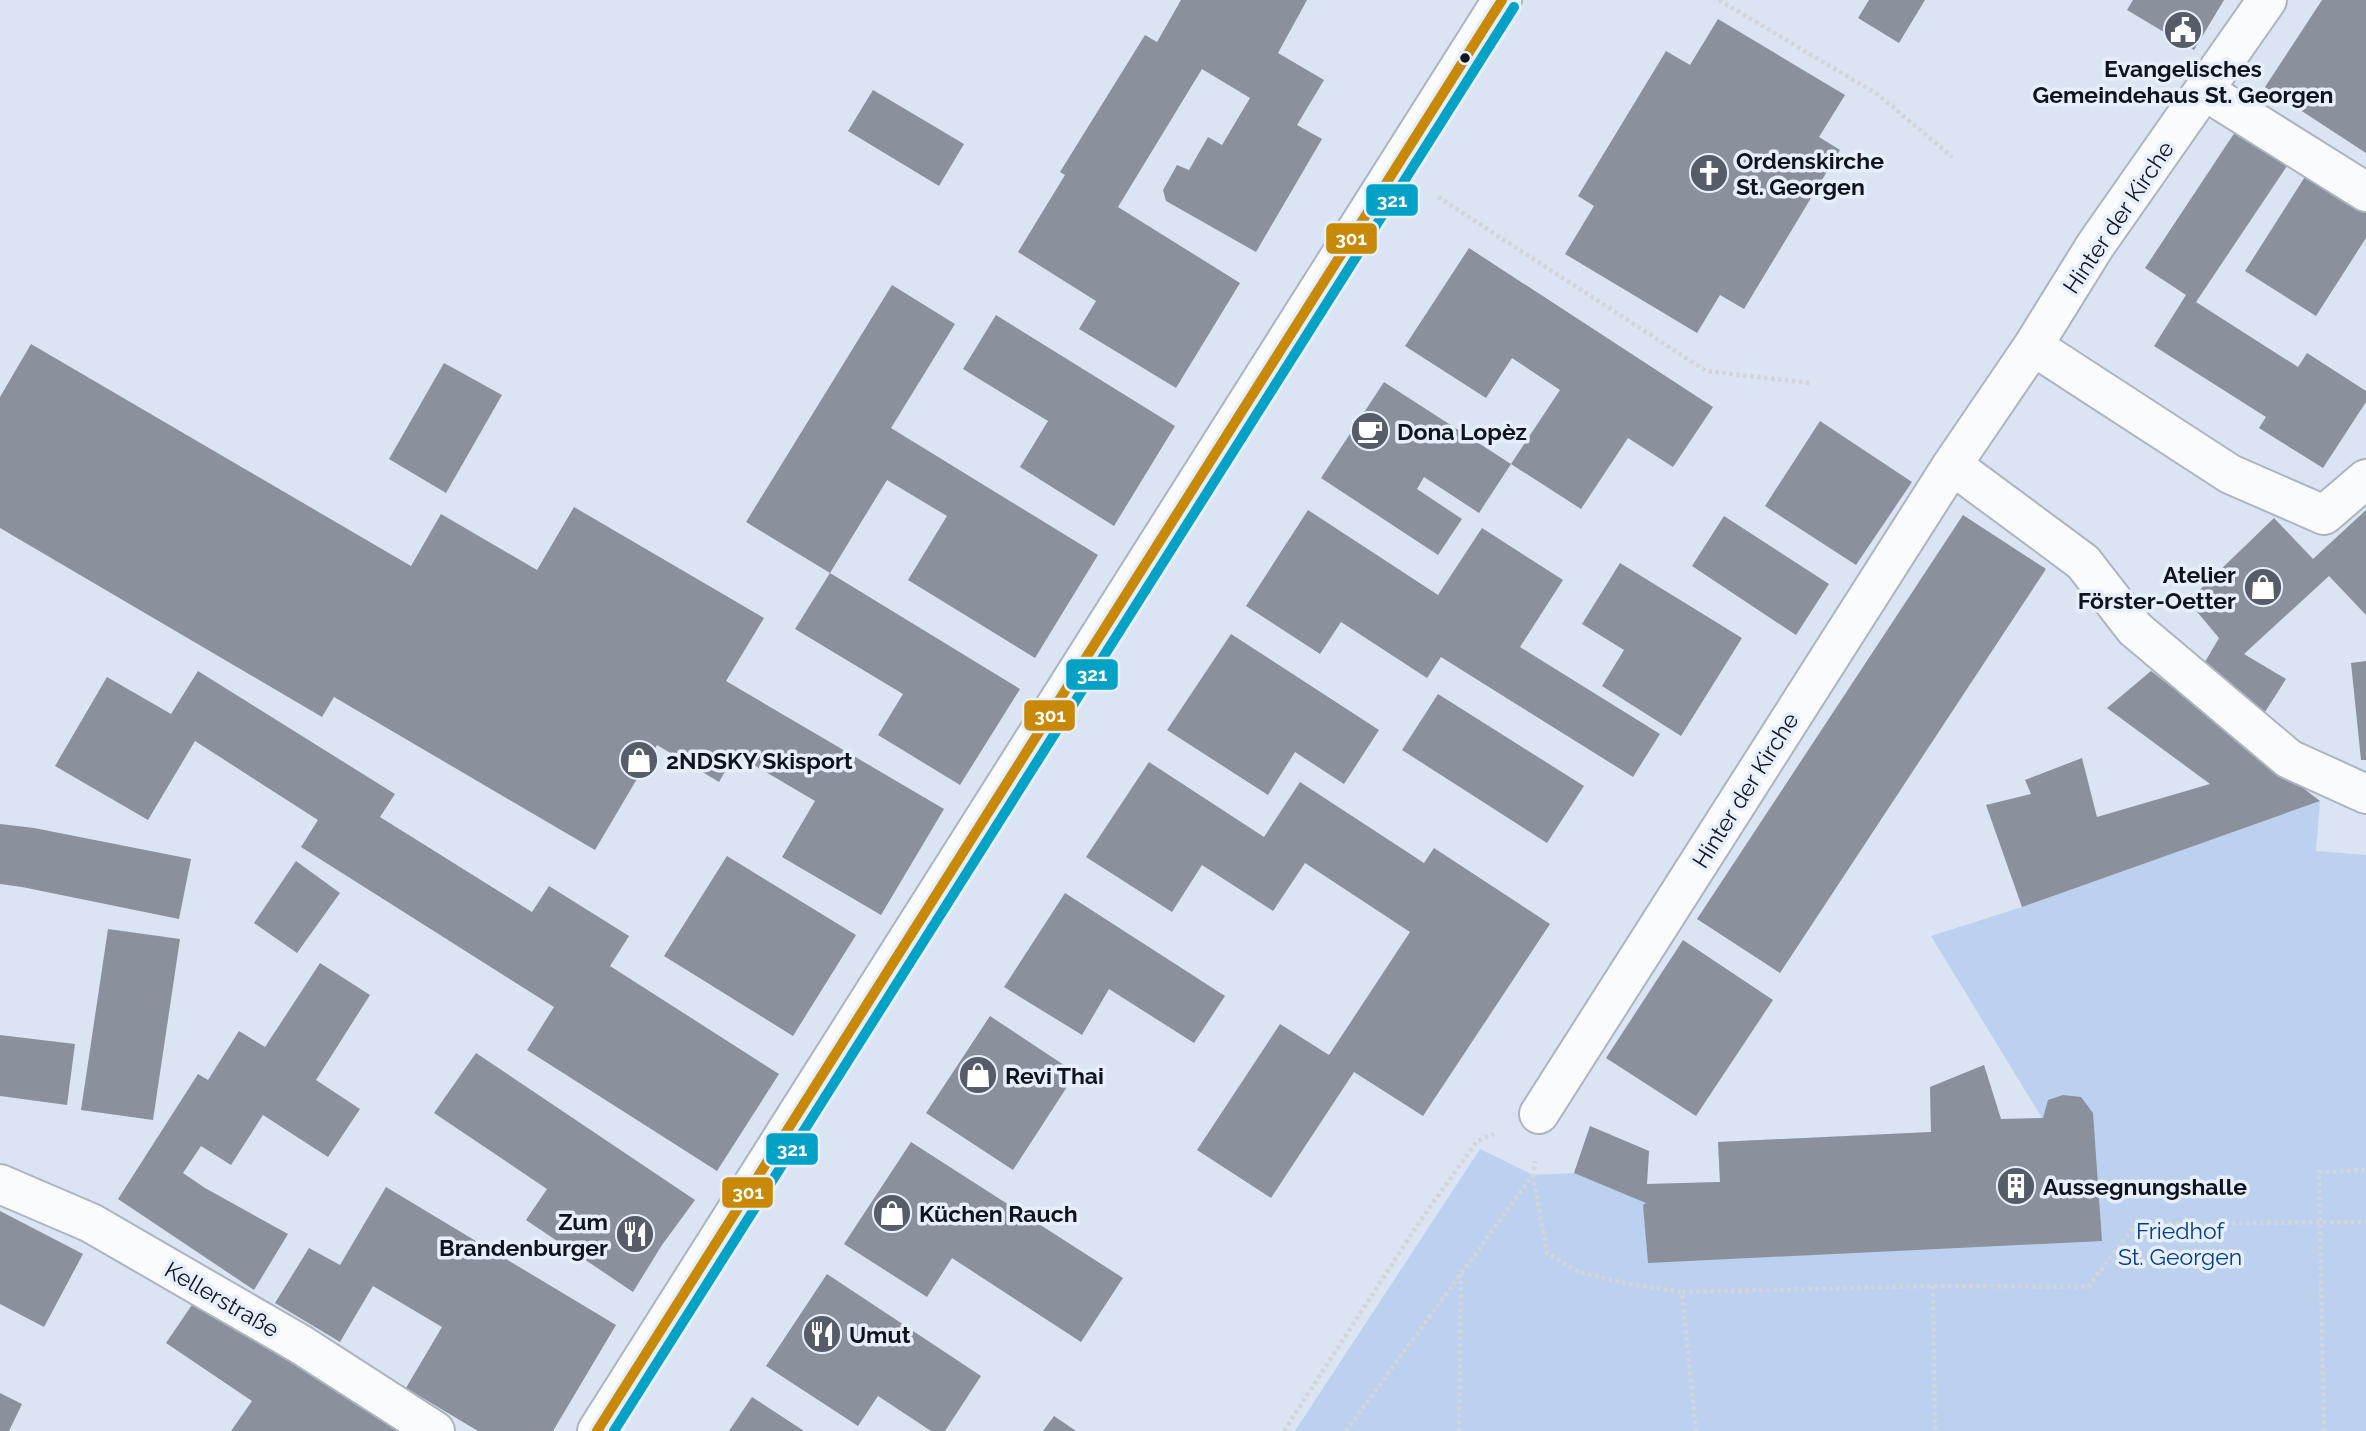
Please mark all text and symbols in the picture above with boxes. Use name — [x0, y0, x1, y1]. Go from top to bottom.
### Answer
public building icon: Evangelisches Gemeindehaus St. Georgen — [2162, 9, 2204, 51]
unlabelled marker — [1458, 51, 1472, 65]
place label: Evangelisches Gemeindehaus St. Georgen — [2033, 55, 2333, 108]
street label: Hinter der Kirche — [2057, 136, 2179, 298]
place label: Ordenskirche St. Georgen — [1736, 147, 1884, 200]
church icon: Ordenskirche St. Georgen — [1688, 152, 1730, 194]
line badge: 321 — [1365, 183, 1419, 217]
text: 321 — [1377, 189, 1407, 211]
line badge: 301 — [1325, 222, 1378, 255]
text: 301 — [1335, 227, 1367, 249]
cafe icon: Dona Lopèz — [1349, 410, 1391, 452]
place label: Dona Lopèz — [1397, 418, 1527, 445]
place label: Atelier Förster-Oetter — [2078, 561, 2236, 614]
shop icon: Atelier Förster-Oetter — [2242, 566, 2284, 608]
line badge: 321 — [1065, 658, 1119, 691]
text: 321 — [1077, 663, 1107, 685]
line badge: 301 — [1023, 699, 1076, 732]
text: 301 — [1034, 704, 1066, 726]
street label: Hinter der Kirche — [1686, 707, 1804, 873]
shop icon: 2NDSKY Skisport — [618, 739, 660, 781]
place label: 2NDSKY Skisport — [666, 747, 853, 774]
shop icon: Revi Thai — [957, 1054, 999, 1096]
place label: Revi Thai — [1005, 1062, 1104, 1089]
line badge: 321 — [765, 1132, 819, 1166]
text: 321 — [777, 1138, 807, 1160]
building icon: Aussegnungshalle — [1995, 1165, 2037, 1207]
place label: Aussegnungshalle — [2043, 1173, 2247, 1200]
line badge: 301 — [721, 1176, 774, 1209]
text: 301 — [732, 1181, 764, 1203]
shop icon: Küchen Rauch — [871, 1192, 913, 1234]
place label: Küchen Rauch — [919, 1200, 1078, 1227]
place label: Zum Brandenburger — [439, 1208, 608, 1261]
restaurant icon: Zum Brandenburger — [614, 1213, 656, 1255]
park label: Friedhof St. Georgen — [2118, 1217, 2242, 1270]
street label: Kellerstraße — [160, 1256, 284, 1342]
restaurant icon: Umut — [801, 1313, 843, 1355]
place label: Umut — [849, 1321, 911, 1348]

